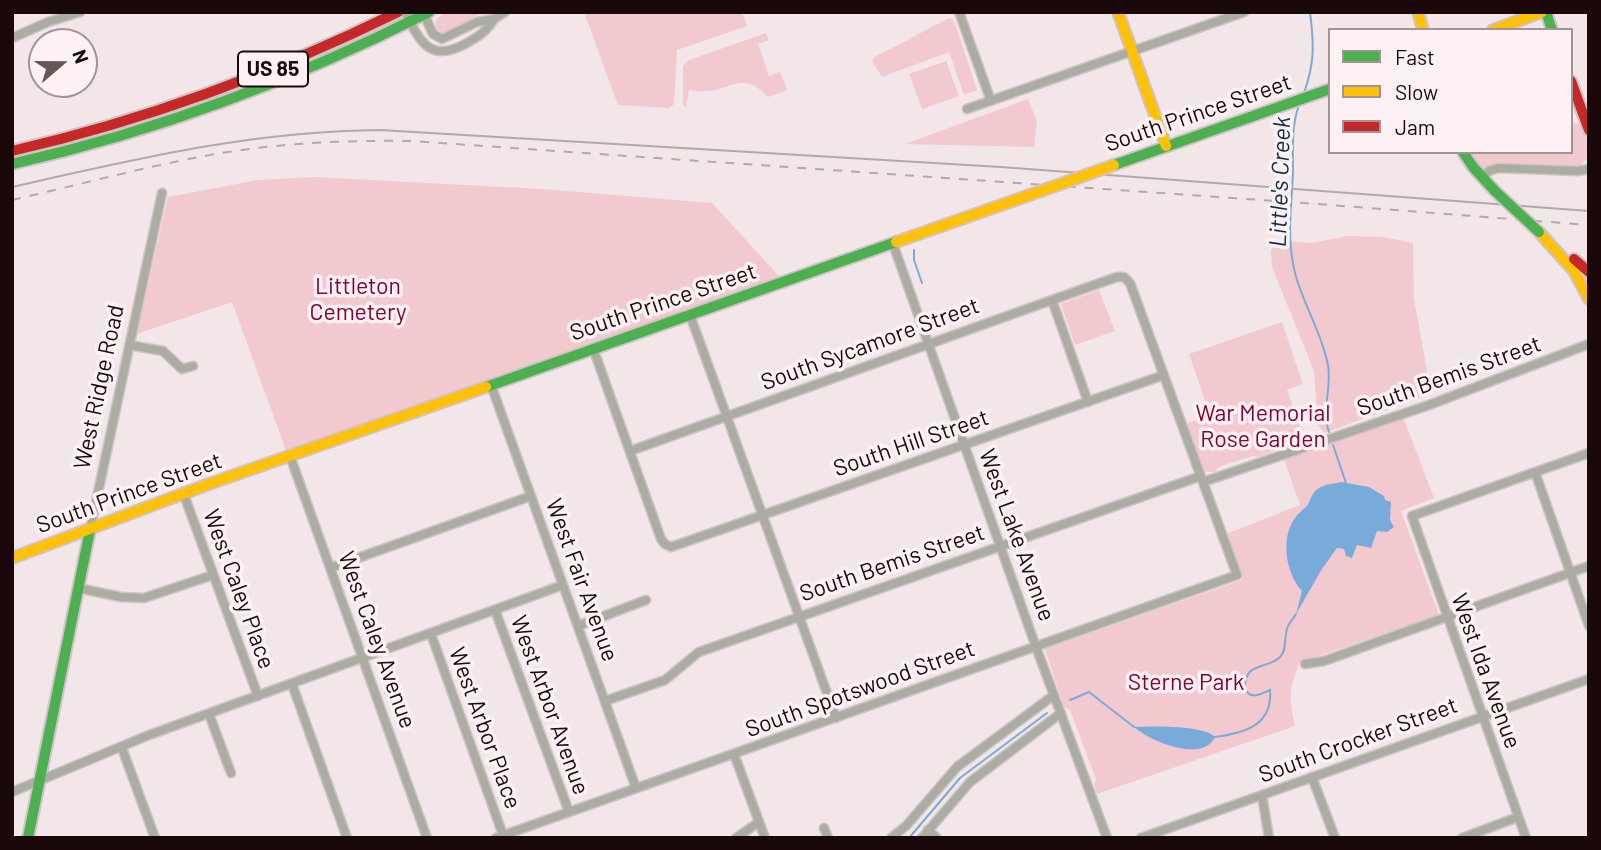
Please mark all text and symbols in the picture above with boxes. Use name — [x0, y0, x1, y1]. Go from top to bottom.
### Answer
north arrow — [28, 28, 98, 98]
legend — [1328, 28, 1573, 154]
text: Fast — [1395, 44, 1435, 69]
text: N — [68, 46, 94, 66]
road number: US 85 — [238, 52, 308, 86]
street label: South Prince Street — [1101, 68, 1295, 158]
text: Slow — [1395, 79, 1438, 104]
text: Jam — [1395, 114, 1435, 139]
water label: Little's Creek — [1263, 116, 1297, 248]
street label: South Prince Street — [566, 257, 760, 347]
park label: Littleton Cemetery — [309, 272, 407, 326]
street label: South Sycamore Street — [757, 292, 983, 396]
street label: West Ridge Road — [68, 302, 130, 472]
street label: South Bemis Street — [1353, 330, 1545, 422]
park label: War Memorial Rose Garden — [1195, 399, 1331, 453]
street label: South Hill Street — [830, 403, 992, 483]
street label: West Lake Avenue — [973, 445, 1061, 625]
street label: South Prince Street — [33, 447, 225, 539]
street label: West Fair Avenue — [540, 495, 624, 665]
street label: West Caley Place — [197, 505, 281, 673]
street label: South Bemis Street — [796, 518, 988, 608]
street label: West Caley Avenue — [332, 548, 422, 732]
street label: West Ida Avenue — [1445, 590, 1527, 752]
street label: West Arbor Avenue — [505, 612, 595, 798]
street label: South Spotswood Street — [742, 635, 978, 743]
street label: West Arbor Place — [443, 643, 527, 813]
park label: Sterne Park — [1128, 668, 1244, 696]
street label: South Crocker Street — [1255, 691, 1461, 789]

